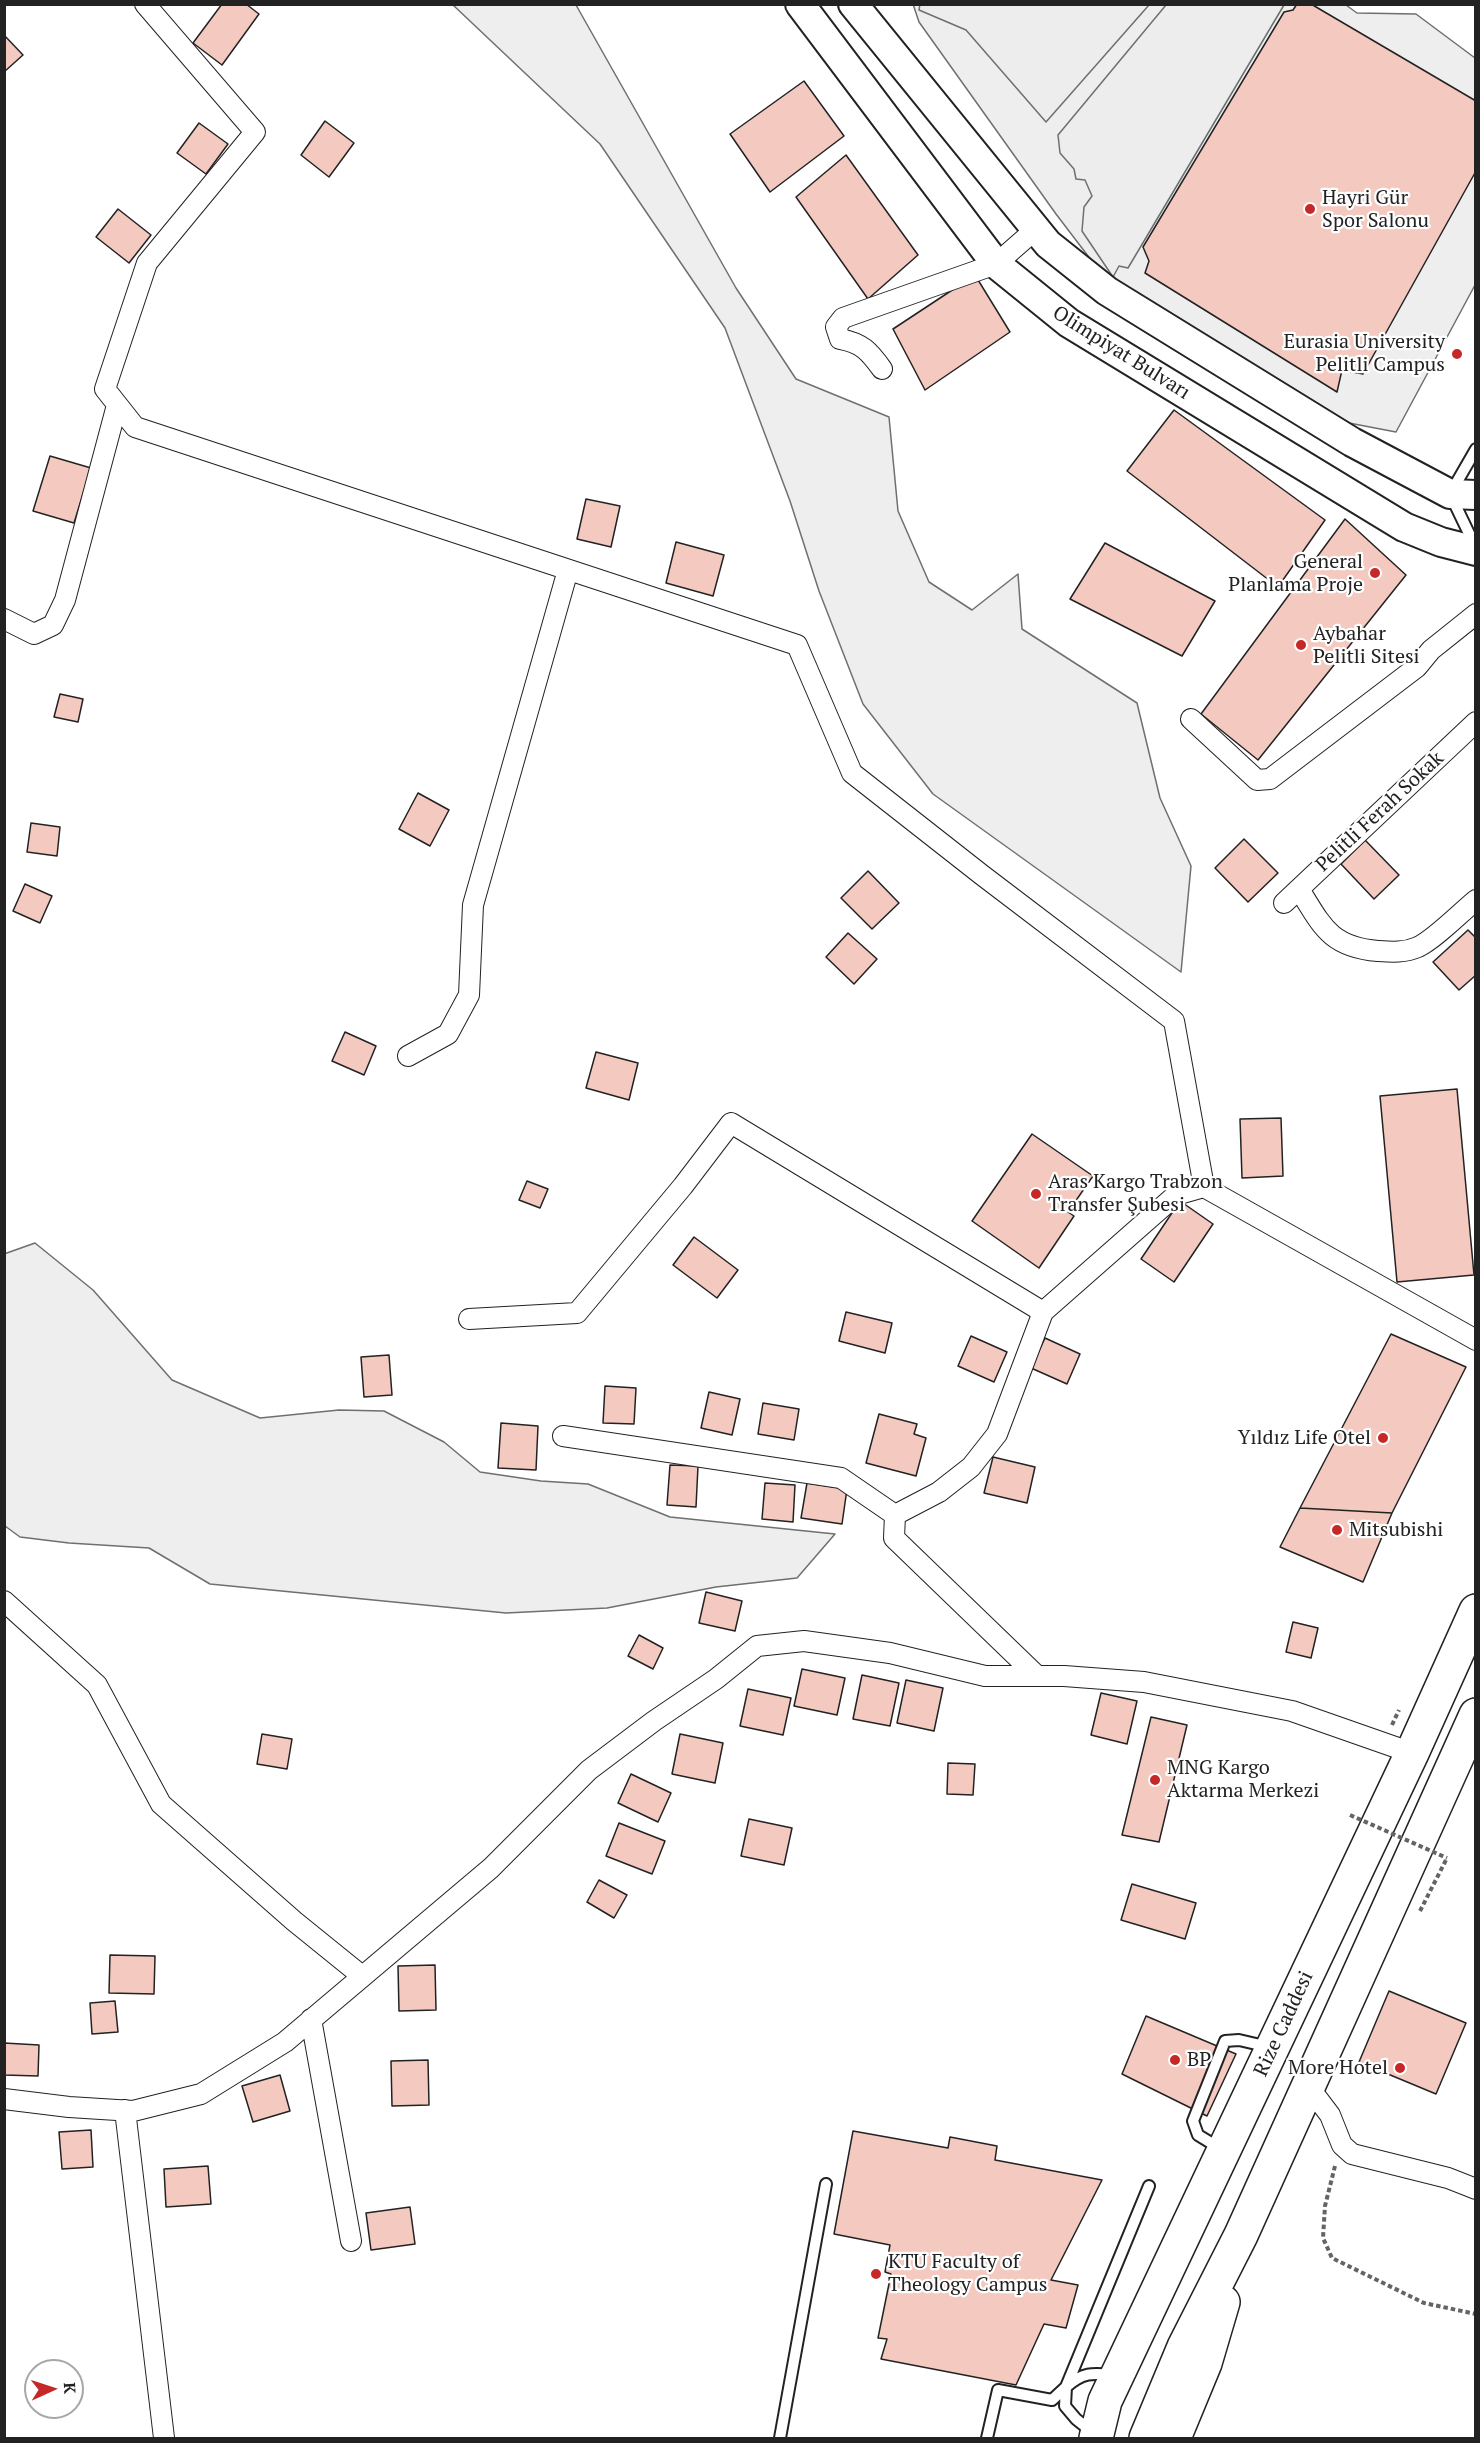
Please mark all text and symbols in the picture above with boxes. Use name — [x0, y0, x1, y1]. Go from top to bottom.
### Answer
place label: Hayri Gür Spor Salonu — [1322, 186, 1429, 233]
marker: Hayri Gür Spor Salonu — [1303, 202, 1317, 216]
street label: Olimpiyat Bulvarı — [1048, 301, 1194, 405]
place label: Eurasia University Pelitli Campus — [1283, 330, 1445, 377]
marker: Eurasia University Pelitli Campus — [1450, 347, 1464, 361]
place label: General Planlama Proje — [1228, 550, 1363, 597]
marker: General Planlama Proje — [1368, 566, 1382, 580]
place label: Aybahar Pelitli Sitesi — [1313, 622, 1420, 669]
marker: Aybahar Pelitli Sitesi — [1294, 638, 1308, 652]
street label: Pelitli Ferah Sokak — [1311, 747, 1449, 877]
place label: Aras Kargo Trabzon Transfer Şubesi — [1048, 1170, 1223, 1217]
marker: Aras Kargo Trabzon Transfer Şubesi — [1029, 1187, 1043, 1201]
place label: Yıldız Life Otel — [1238, 1426, 1371, 1450]
marker: Yıldız Life Otel — [1376, 1431, 1390, 1445]
place label: Mitsubishi — [1349, 1518, 1443, 1542]
marker: Mitsubishi — [1330, 1523, 1344, 1537]
place label: MNG Kargo Aktarma Merkezi — [1167, 1756, 1319, 1803]
marker: MNG Kargo Aktarma Merkezi — [1148, 1773, 1162, 1787]
street label: Rize Caddesi — [1249, 1968, 1319, 2080]
place label: BP — [1187, 2048, 1211, 2072]
marker: BP — [1168, 2053, 1182, 2067]
place label: More Hotel — [1288, 2056, 1388, 2080]
marker: More Hotel — [1393, 2061, 1407, 2075]
place label: KTU Faculty of Theology Campus — [888, 2250, 1047, 2297]
marker: KTU Faculty of Theology Campus — [869, 2267, 883, 2281]
north arrow — [24, 2359, 84, 2419]
text: K — [59, 2382, 81, 2394]

